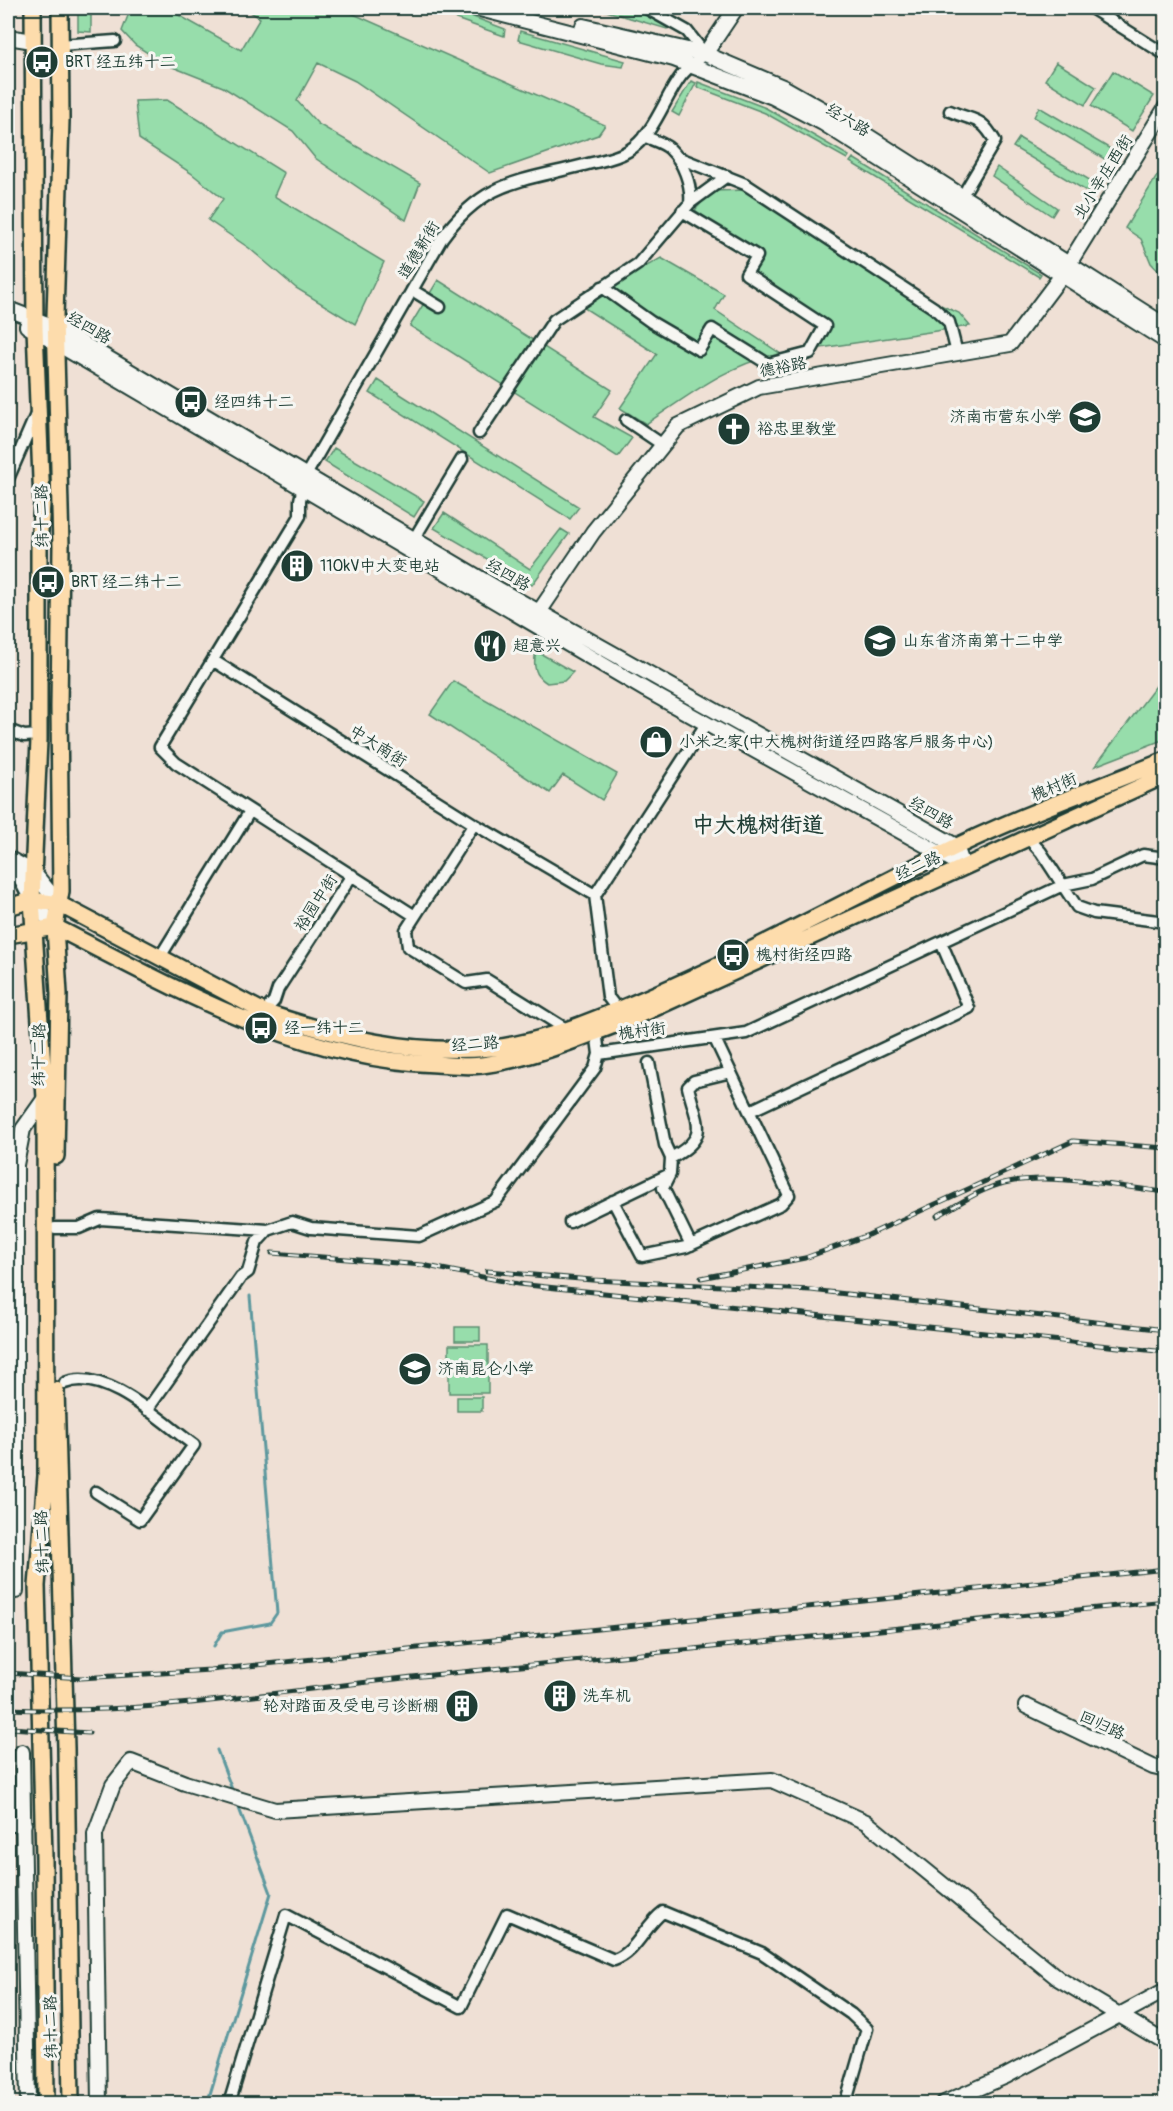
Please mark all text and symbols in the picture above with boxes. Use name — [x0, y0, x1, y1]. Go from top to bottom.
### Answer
bus stop icon: BRT 经五纬十二 — [24, 44, 60, 80]
place label: BRT 经五纬十二 — [65, 52, 176, 72]
street label: 经六路 — [822, 99, 874, 141]
street label: 北小辛庄西街 — [1069, 131, 1137, 223]
street label: 道德新街 — [394, 217, 444, 283]
street label: 经四路 — [63, 307, 115, 349]
street label: 德裕路 — [758, 353, 808, 381]
bus stop icon: 经四纬十二 — [173, 384, 209, 420]
place label: 经四纬十二 — [214, 392, 294, 412]
school or university icon: 济南市营东小学 — [1067, 399, 1103, 435]
place label: 济南市营东小学 — [950, 407, 1062, 427]
church icon: 裕忠里教堂 — [716, 411, 752, 447]
place label: 裕忠里教堂 — [757, 419, 837, 439]
street label: 纬十二路 — [31, 484, 53, 548]
building icon: 110kV中大变电站 — [279, 548, 315, 584]
street label: 经四路 — [482, 554, 534, 596]
place label: 110kV中大变电站 — [320, 556, 440, 576]
bus stop icon: BRT 经二纬十二 — [30, 564, 66, 600]
place label: BRT 经二纬十二 — [71, 572, 182, 592]
school or university icon: 山东省济南第十二中学 — [862, 623, 898, 659]
restaurant icon: 超意兴 — [472, 628, 508, 664]
place label: 山东省济南第十二中学 — [903, 631, 1063, 651]
place label: 超意兴 — [513, 636, 561, 656]
street label: 中大南街 — [346, 721, 410, 771]
shop icon: 小米之家(中大槐树街道经四路客户服务中心) — [638, 724, 674, 760]
place label: 小米之家(中大槐树街道经四路客户服务中心) — [679, 732, 994, 752]
street label: 槐村街 — [1028, 768, 1080, 806]
street label: 经四路 — [905, 792, 957, 834]
district label: 中大槐树街道 — [692, 811, 824, 839]
street label: 经二路 — [892, 847, 944, 885]
street label: 裕园中街 — [290, 871, 342, 935]
bus stop icon: 槐村街经四路 — [715, 937, 751, 973]
place label: 槐村街经四路 — [756, 945, 852, 965]
bus stop icon: 经一纬十二 — [243, 1010, 279, 1046]
place label: 经一纬十二 — [284, 1018, 364, 1038]
street label: 槐村街 — [617, 1018, 667, 1044]
street label: 纬十二路 — [28, 1023, 50, 1087]
street label: 经二路 — [450, 1032, 500, 1056]
school or university icon: 济南昆仑小学 — [397, 1351, 433, 1387]
place label: 济南昆仑小学 — [438, 1359, 534, 1379]
street label: 纬十二路 — [31, 1510, 53, 1574]
building icon: 洗车机 — [542, 1678, 578, 1714]
place label: 洗车机 — [583, 1686, 631, 1706]
building icon: 轮对踏面及受电弓诊断棚 — [444, 1688, 480, 1724]
place label: 轮对踏面及受电弓诊断棚 — [263, 1696, 439, 1716]
street label: 回归路 — [1076, 1706, 1128, 1744]
street label: 纬十二路 — [40, 1995, 62, 2059]

